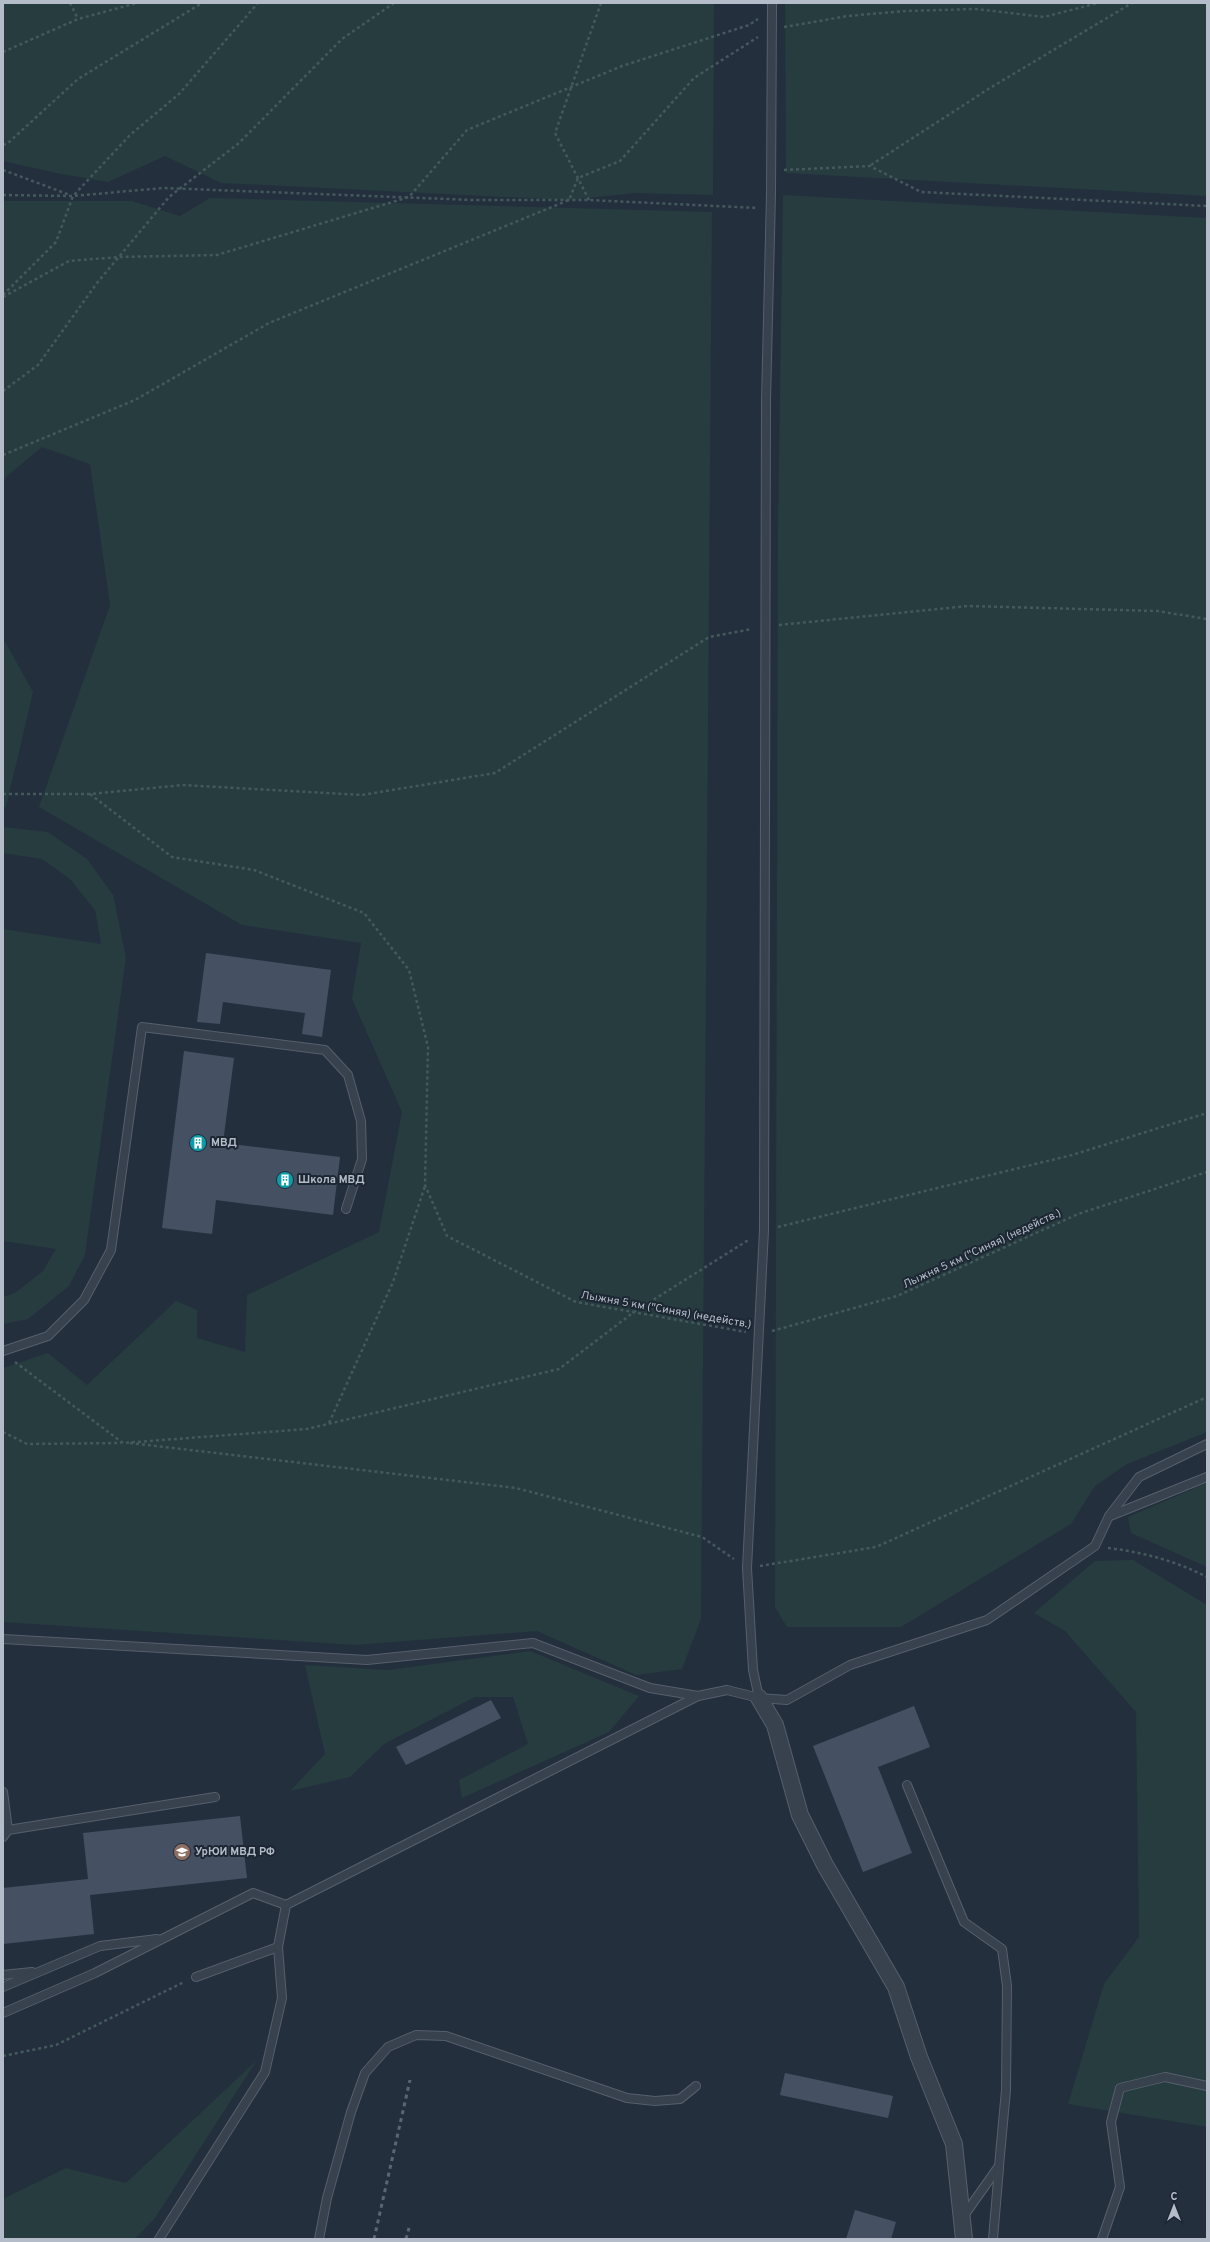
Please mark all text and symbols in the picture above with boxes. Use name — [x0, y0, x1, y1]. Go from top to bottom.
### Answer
building icon: МВД — [188, 1133, 208, 1153]
place label: МВД — [211, 1136, 238, 1150]
building icon: Школа МВД — [275, 1170, 295, 1190]
place label: Школа МВД — [298, 1173, 365, 1187]
street label: Лыжня 5 км ("Синяя) (недейств.) — [901, 1206, 1063, 1292]
street label: Лыжня 5 км ("Синяя) (недейств.) — [580, 1288, 752, 1332]
school or university icon: УрЮИ МВД РФ — [172, 1842, 192, 1862]
place label: УрЮИ МВД РФ — [195, 1845, 275, 1859]
north arrow — [1154, 2186, 1194, 2226]
text: С — [1170, 2190, 1178, 2204]

